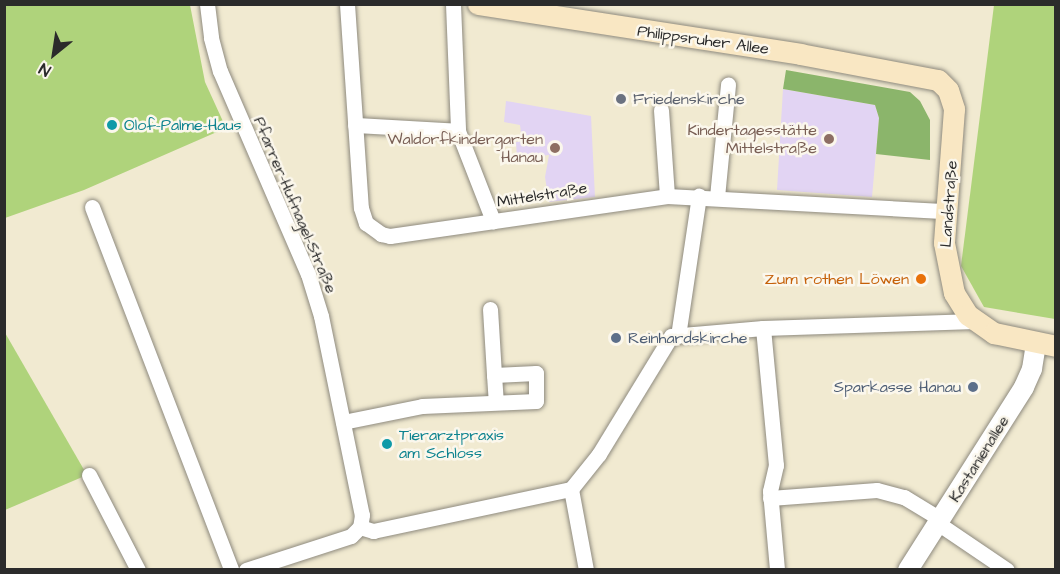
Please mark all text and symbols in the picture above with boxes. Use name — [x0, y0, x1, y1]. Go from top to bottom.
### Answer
street label: Philippsruher Allee — [636, 21, 770, 59]
north arrow — [24, 24, 84, 84]
text: N — [35, 58, 55, 82]
place label: Friedenskirche — [633, 89, 745, 109]
marker: Friedenskirche — [614, 92, 628, 106]
street label: Pfarrer-Hufnagel-Straße — [249, 114, 341, 296]
place label: Olof-Palme-Haus — [124, 115, 242, 135]
marker: Olof-Palme-Haus — [105, 118, 119, 132]
place label: Kindertagesstätte Mittelstraße — [687, 120, 817, 158]
place label: Waldorfkindergarten Hanau — [387, 129, 543, 167]
marker: Kindertagesstätte Mittelstraße — [822, 132, 836, 146]
marker: Waldorfkindergarten Hanau — [548, 141, 562, 155]
street label: Landstraße — [936, 160, 962, 248]
street label: Mittelstraße — [495, 178, 589, 212]
place label: Zum rothen Löwen — [765, 269, 909, 289]
marker: Zum rothen Löwen — [914, 272, 928, 286]
place label: Reinhardskirche — [628, 328, 747, 348]
marker: Reinhardskirche — [609, 331, 623, 345]
place label: Sparkasse Hanau — [834, 377, 961, 397]
marker: Sparkasse Hanau — [966, 380, 980, 394]
street label: Kastanienallee — [945, 412, 1013, 506]
place label: Tierarztpraxis am Schloss — [399, 425, 504, 463]
marker: Tierarztpraxis am Schloss — [380, 437, 394, 451]

